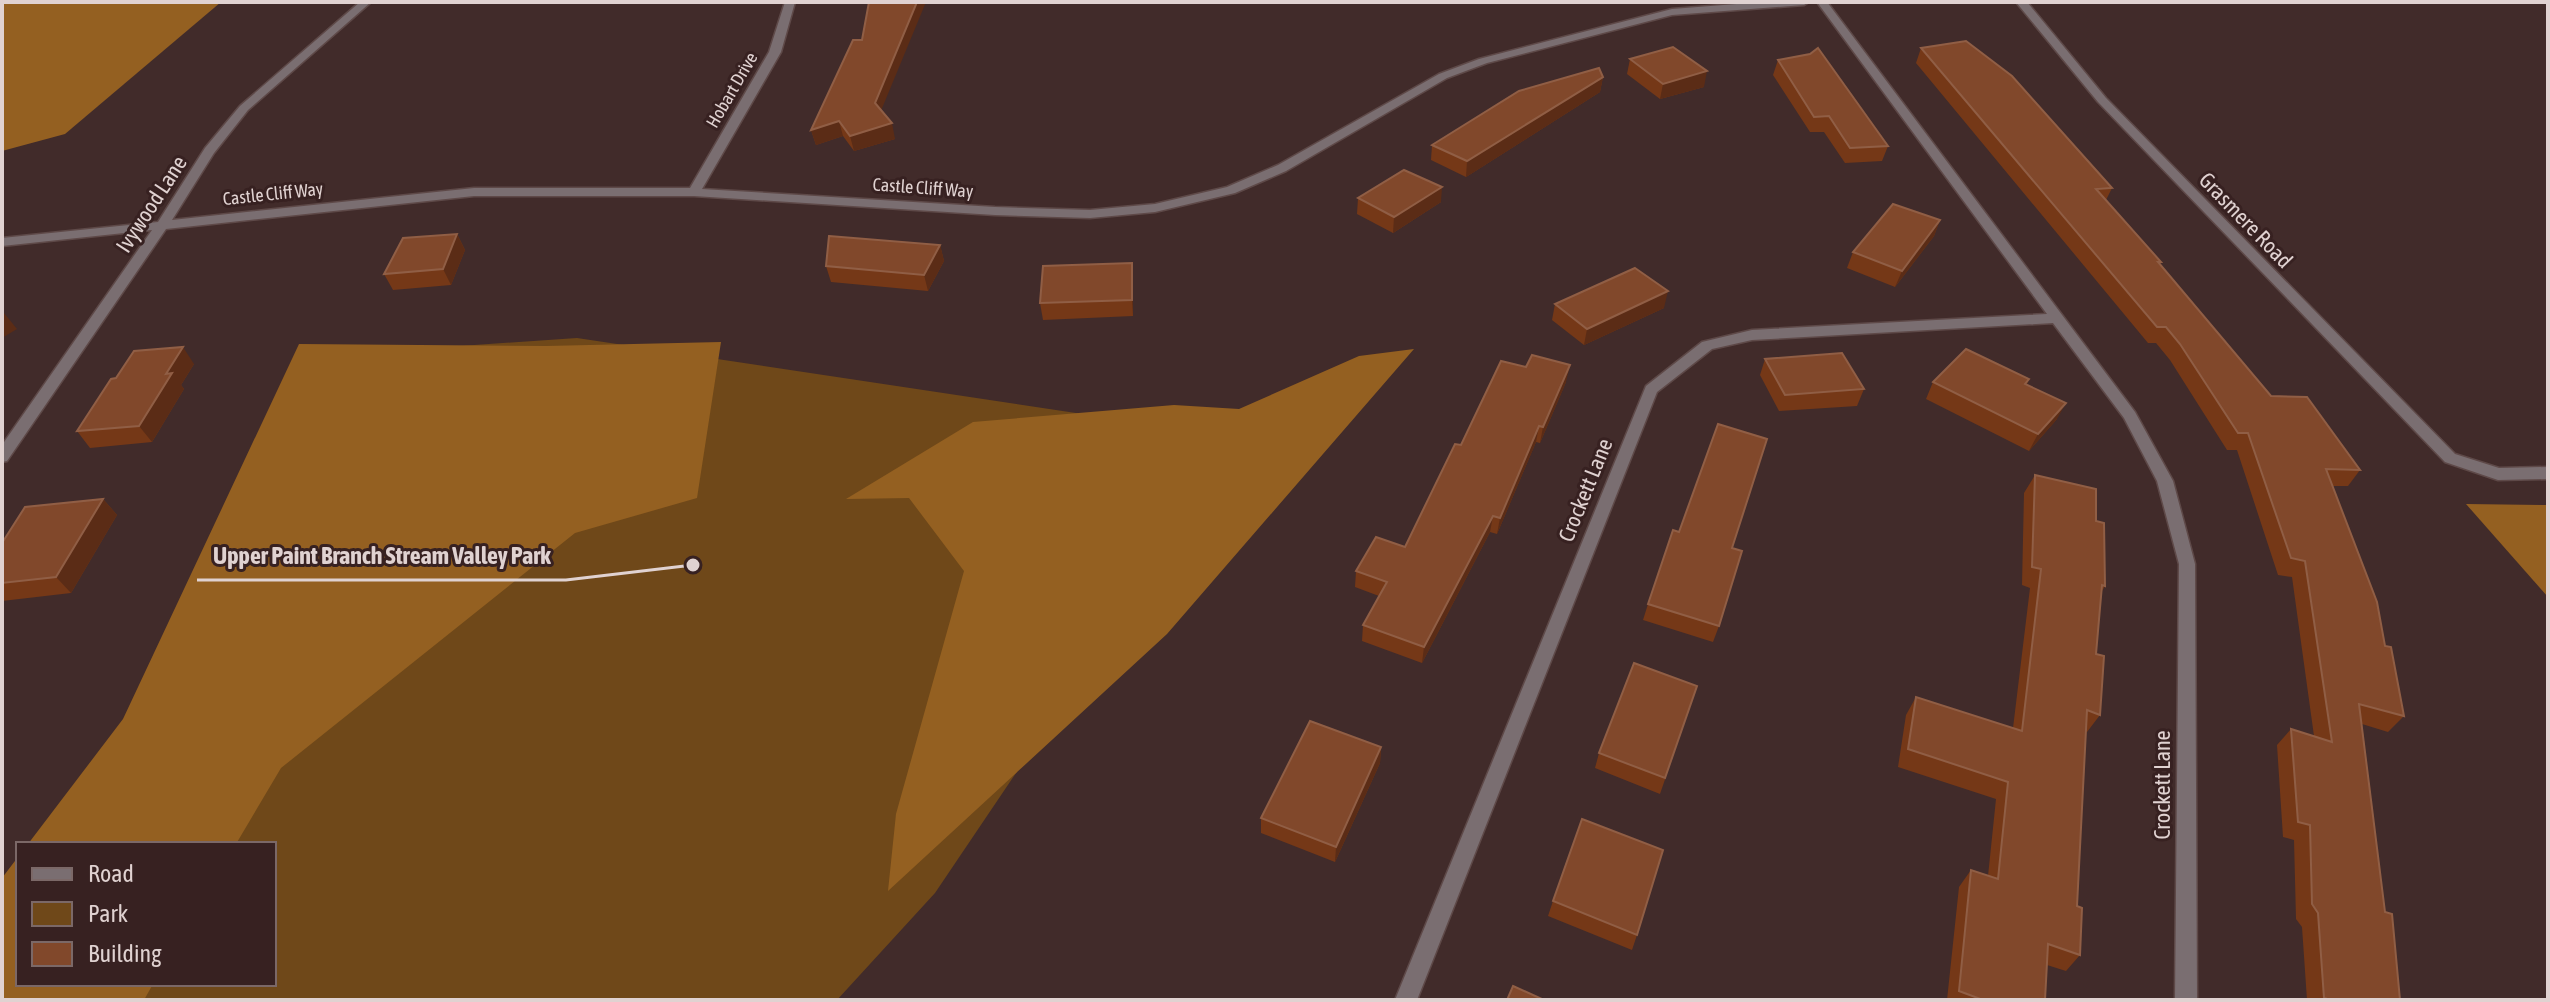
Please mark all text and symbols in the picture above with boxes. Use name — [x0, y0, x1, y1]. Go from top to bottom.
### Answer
street label: Hobart Drive — [702, 48, 762, 131]
street label: Ivywood Lane — [110, 151, 192, 257]
street label: Grasmere Road — [2194, 167, 2298, 273]
street label: Castle Cliff Way — [872, 174, 974, 201]
street label: Castle Cliff Way — [222, 178, 324, 209]
street label: Crockett Lane — [1552, 435, 1618, 545]
callout: Upper Paint Branch Stream Valley Park — [197, 532, 566, 580]
text: Upper Paint Branch Stream Valley Park — [213, 542, 551, 569]
street label: Crockett Lane — [2149, 730, 2175, 840]
legend — [16, 842, 276, 986]
text: Road — [88, 860, 134, 887]
text: Park — [88, 900, 129, 927]
text: Building — [88, 940, 162, 967]

